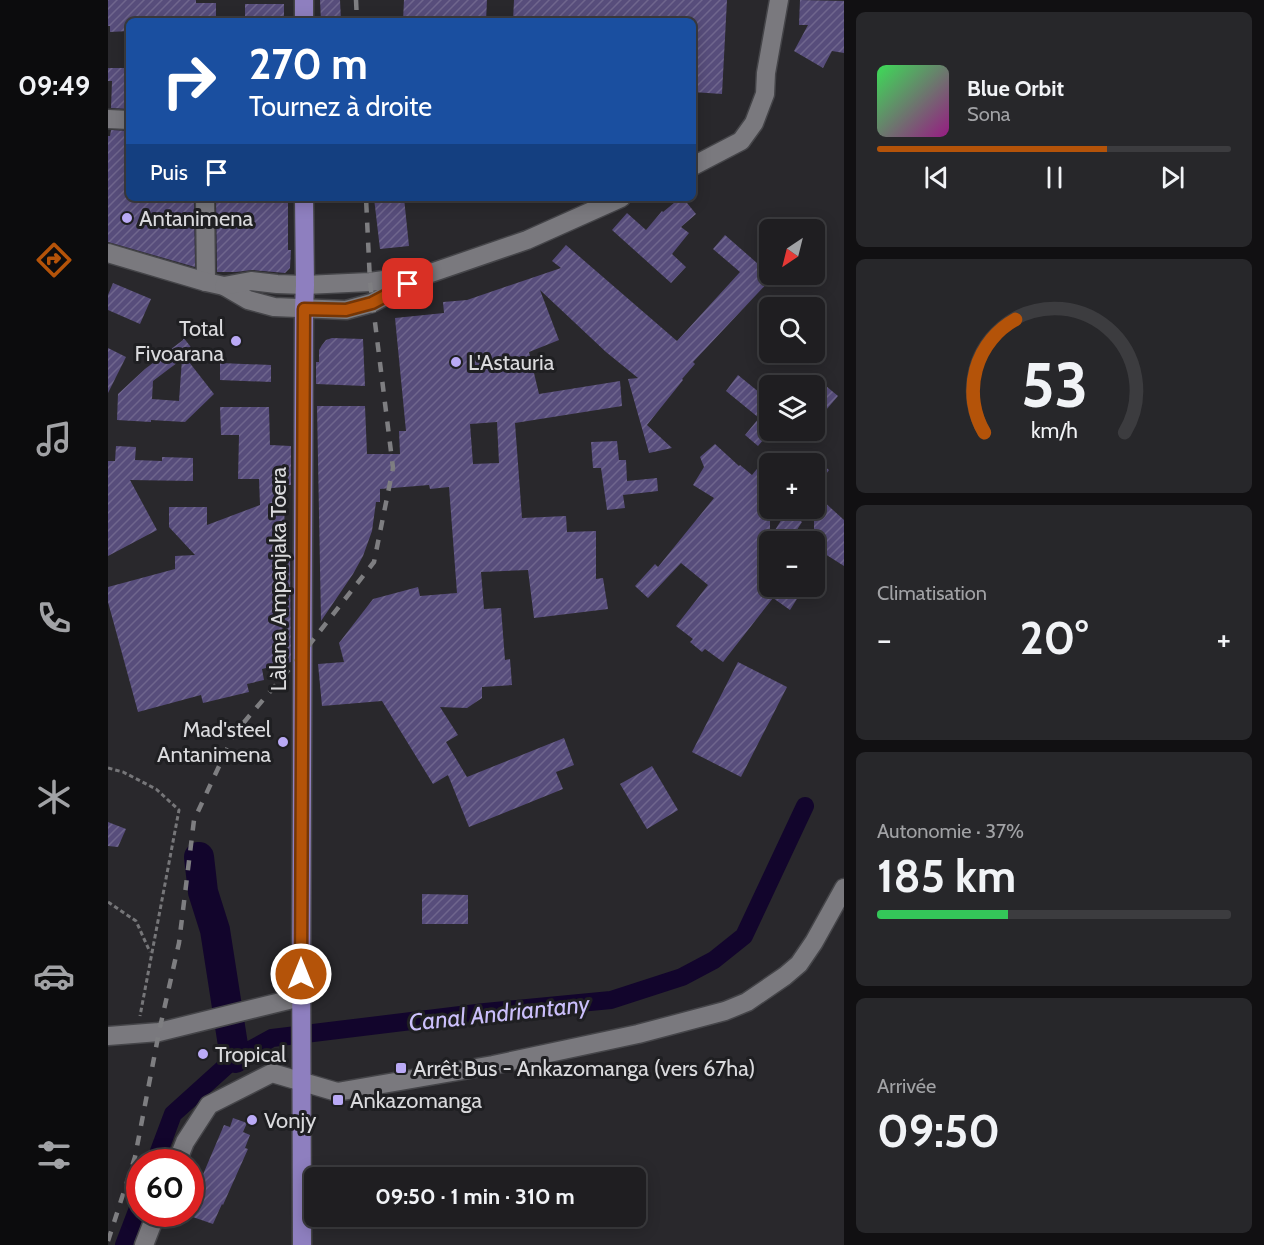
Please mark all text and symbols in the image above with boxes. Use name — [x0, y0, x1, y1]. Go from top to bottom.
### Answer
text: 270 m — [249, 38, 368, 90]
icon: right — [150, 42, 228, 120]
text: 09:49 — [18, 69, 90, 102]
text: Blue Orbit — [967, 75, 1064, 102]
text: Tournez à droite — [249, 90, 432, 123]
text: Sona — [967, 102, 1010, 126]
icon: arrive — [200, 156, 233, 189]
text: Puis — [150, 159, 188, 186]
icon: previous — [920, 161, 953, 194]
icon: pause — [1038, 161, 1071, 194]
icon: next — [1156, 161, 1189, 194]
place label: Antanimena — [139, 205, 253, 232]
marker: Antanimena — [120, 211, 134, 225]
north arrow — [759, 219, 825, 285]
map controls — [759, 219, 825, 597]
icon: directions — [33, 239, 75, 281]
pin — [382, 258, 433, 309]
icon: arrive — [391, 267, 424, 300]
button: search — [759, 297, 825, 363]
place label: Total Fivoarana — [134, 315, 225, 367]
marker: Total Fivoarana — [229, 334, 243, 348]
text: 53 — [1020, 347, 1088, 423]
place label: L'Astauria — [468, 349, 555, 376]
marker: L'Astauria — [449, 355, 463, 369]
button: layers — [759, 375, 825, 441]
text: km/h — [1031, 417, 1077, 443]
icon: music — [33, 418, 75, 460]
button: + — [759, 453, 825, 519]
street label: Làlana Ampanjaka Toera — [265, 466, 292, 691]
button: − — [759, 531, 825, 597]
text: Climatisation — [877, 581, 987, 605]
icon: phone — [33, 597, 75, 639]
text: 20° — [1020, 611, 1088, 665]
text: − — [877, 619, 892, 659]
text: + — [1216, 619, 1231, 659]
place label: Mad'steel Antanimena — [157, 716, 272, 768]
marker: Mad'steel Antanimena — [276, 735, 290, 749]
icon: climate — [33, 776, 75, 818]
text: Autonomie · 37% — [877, 819, 1024, 843]
text: 185 km — [877, 849, 1016, 903]
position arrow — [269, 942, 333, 1006]
icon: car — [33, 955, 75, 997]
water label: Canal Andriantany — [407, 989, 592, 1037]
place label: Tropical — [215, 1041, 287, 1068]
marker: Tropical — [196, 1047, 210, 1061]
place label: Arrêt Bus - Ankazomanga (vers 67ha) — [413, 1055, 755, 1082]
marker: Arrêt Bus - Ankazomanga (vers 67ha) — [394, 1061, 408, 1075]
text: Arrivée — [877, 1074, 936, 1098]
place label: Ankazomanga — [350, 1087, 482, 1114]
marker: Ankazomanga — [331, 1093, 345, 1107]
text: 09:50 — [877, 1104, 1000, 1158]
place label: Vonjy — [264, 1107, 316, 1134]
marker: Vonjy — [245, 1113, 259, 1127]
icon: filters — [33, 1134, 75, 1176]
speed limit sign: 60 — [126, 1149, 204, 1227]
text: 09:50 · 1 min · 310 m — [375, 1183, 575, 1210]

